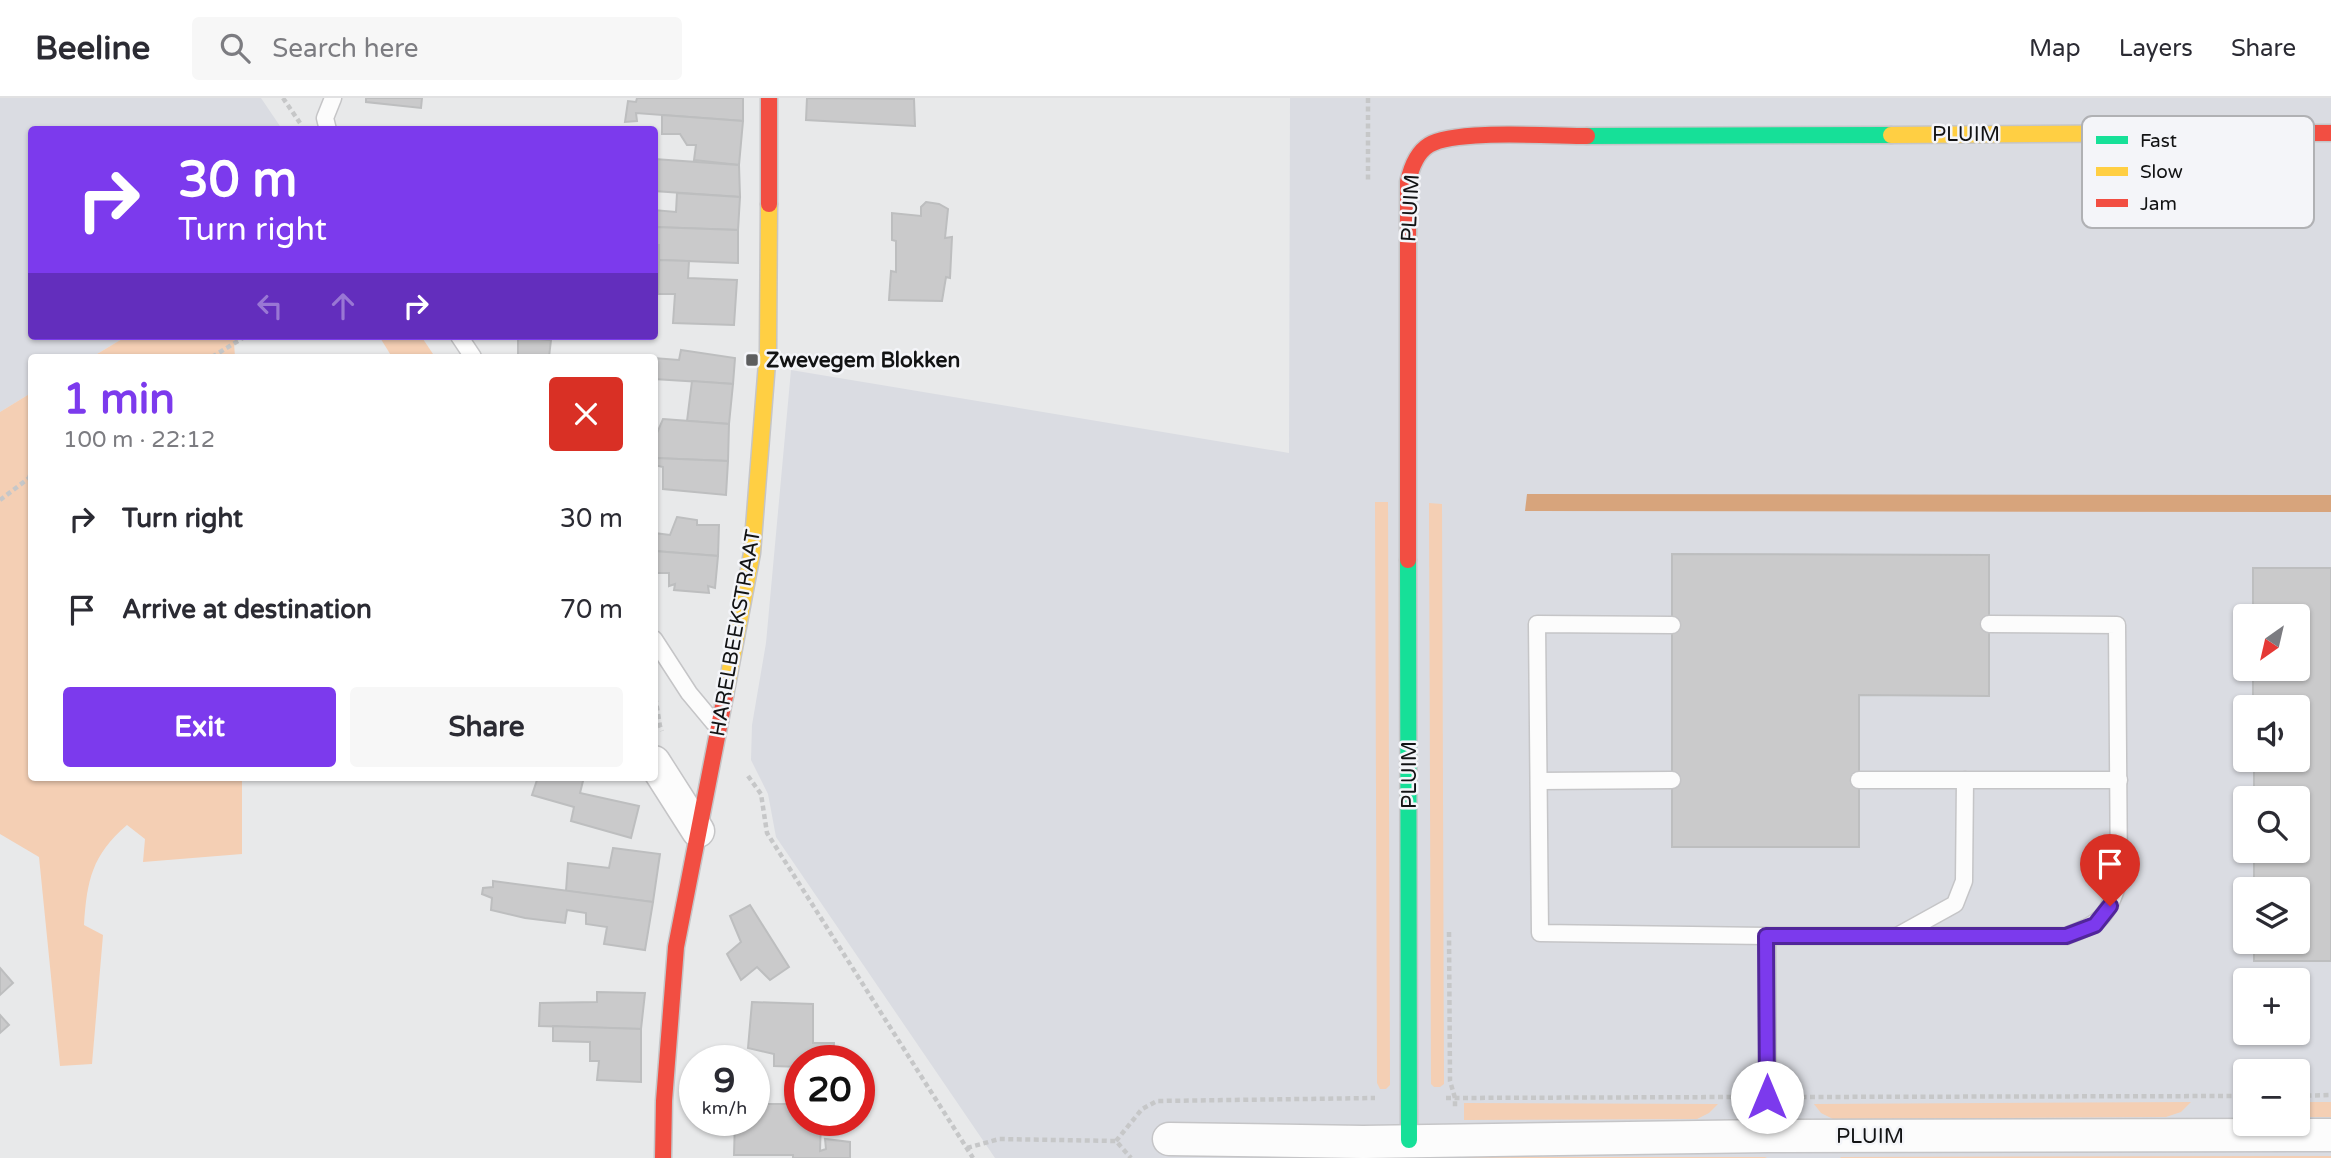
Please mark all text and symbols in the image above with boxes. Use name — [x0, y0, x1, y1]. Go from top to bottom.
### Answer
search box — [192, 17, 682, 80]
text: Beeline — [35, 29, 150, 68]
icon: search — [216, 29, 254, 67]
text: Search here — [272, 33, 418, 64]
text: Map — [2029, 34, 2081, 63]
text: Layers — [2119, 34, 2193, 63]
text: Share — [2231, 34, 2296, 63]
legend — [2082, 116, 2314, 228]
street label: PLUIM — [1932, 122, 2000, 147]
text: Fast — [2140, 130, 2177, 152]
text: 30 m — [178, 151, 297, 210]
icon: right — [63, 154, 154, 245]
text: Slow — [2140, 161, 2183, 183]
street label: PLUIM — [1396, 173, 1425, 243]
text: Jam — [2140, 193, 2177, 215]
text: Turn right — [178, 211, 327, 249]
icon: left — [251, 287, 289, 325]
icon: ahead — [324, 287, 362, 325]
icon: right — [397, 287, 435, 325]
place label: Zwevegem Blokken — [766, 348, 960, 373]
marker: Zwevegem Blokken — [744, 352, 760, 368]
text: 1 min — [63, 374, 175, 425]
button: close — [549, 377, 623, 451]
text: 100 m · 22:12 — [63, 426, 215, 454]
icon: right — [63, 500, 101, 538]
text: Turn right — [122, 503, 243, 534]
text: 30 m — [560, 503, 623, 534]
street label: HARELBEEKSTRAAT — [705, 527, 766, 739]
icon: arrive — [63, 591, 101, 629]
text: Arrive at destination — [122, 594, 372, 625]
text: 70 m — [560, 594, 623, 625]
north arrow — [2233, 604, 2310, 681]
map controls — [2233, 604, 2310, 1136]
button: Exit — [63, 687, 336, 767]
button: Share — [350, 687, 623, 767]
button: sound — [2233, 695, 2310, 772]
street label: PLUIM — [1397, 741, 1422, 809]
button: search — [2233, 786, 2310, 863]
pin — [2080, 834, 2140, 906]
icon: arrive — [2091, 845, 2129, 883]
button: layers — [2233, 877, 2310, 954]
button: + — [2233, 968, 2310, 1045]
speed limit sign: 20 — [784, 1045, 875, 1136]
button: − — [2233, 1059, 2310, 1136]
text: 9 — [714, 1060, 735, 1102]
position arrow — [1730, 1060, 1804, 1134]
text: km/h — [702, 1097, 747, 1119]
street label: PLUIM — [1836, 1124, 1904, 1149]

